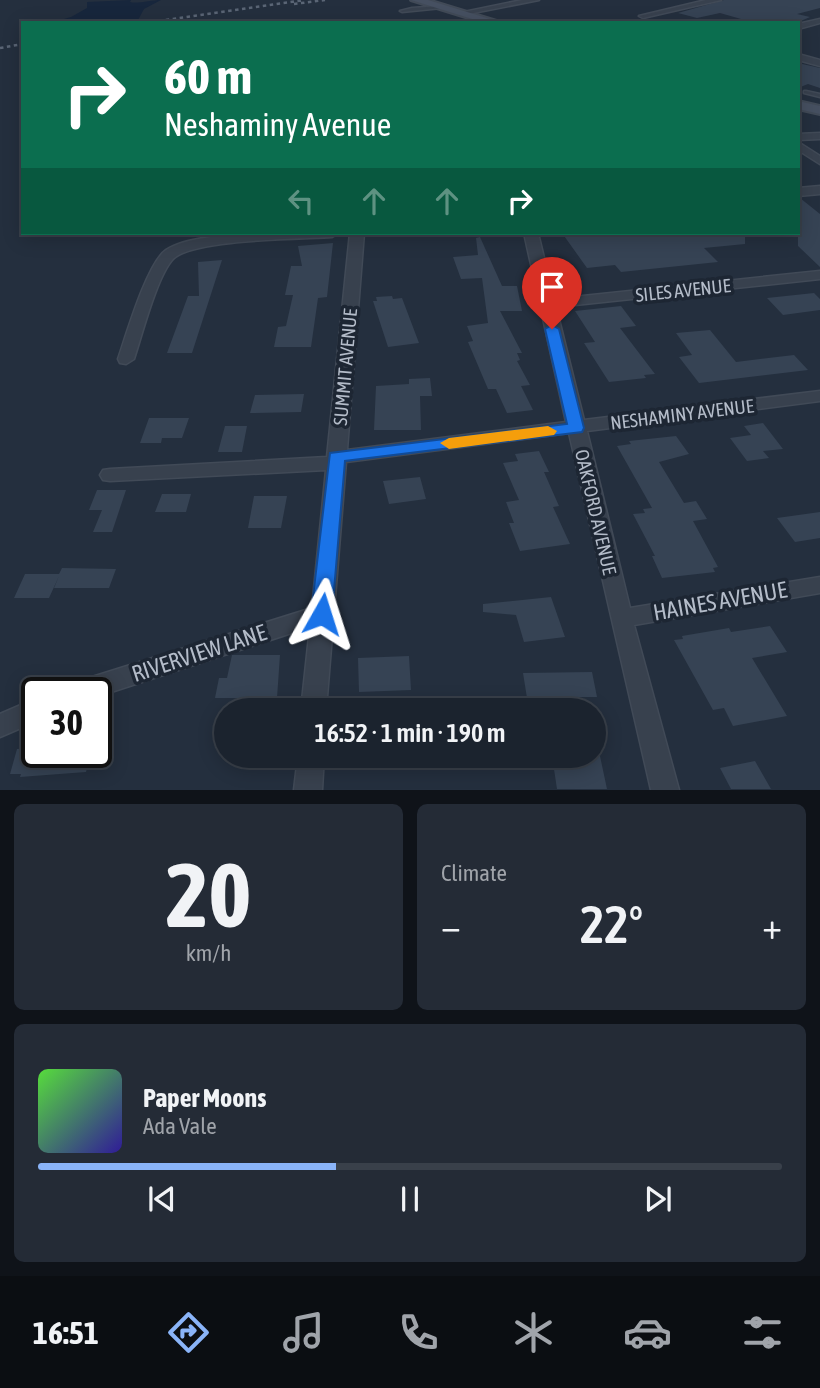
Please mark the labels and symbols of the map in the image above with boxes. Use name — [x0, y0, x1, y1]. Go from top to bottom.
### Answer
pin — [522, 257, 582, 329]
street label: SILES AVENUE — [634, 274, 732, 306]
street label: SUMMIT AVENUE — [329, 308, 361, 426]
street label: NESHAMINY AVENUE — [609, 394, 755, 434]
street label: OAKFORD AVENUE — [571, 447, 621, 577]
street label: HAINES AVENUE — [651, 576, 789, 626]
position arrow — [285, 577, 359, 651]
street label: RIVERVIEW LANE — [128, 619, 270, 687]
speed limit sign: 30 — [21, 677, 112, 768]

